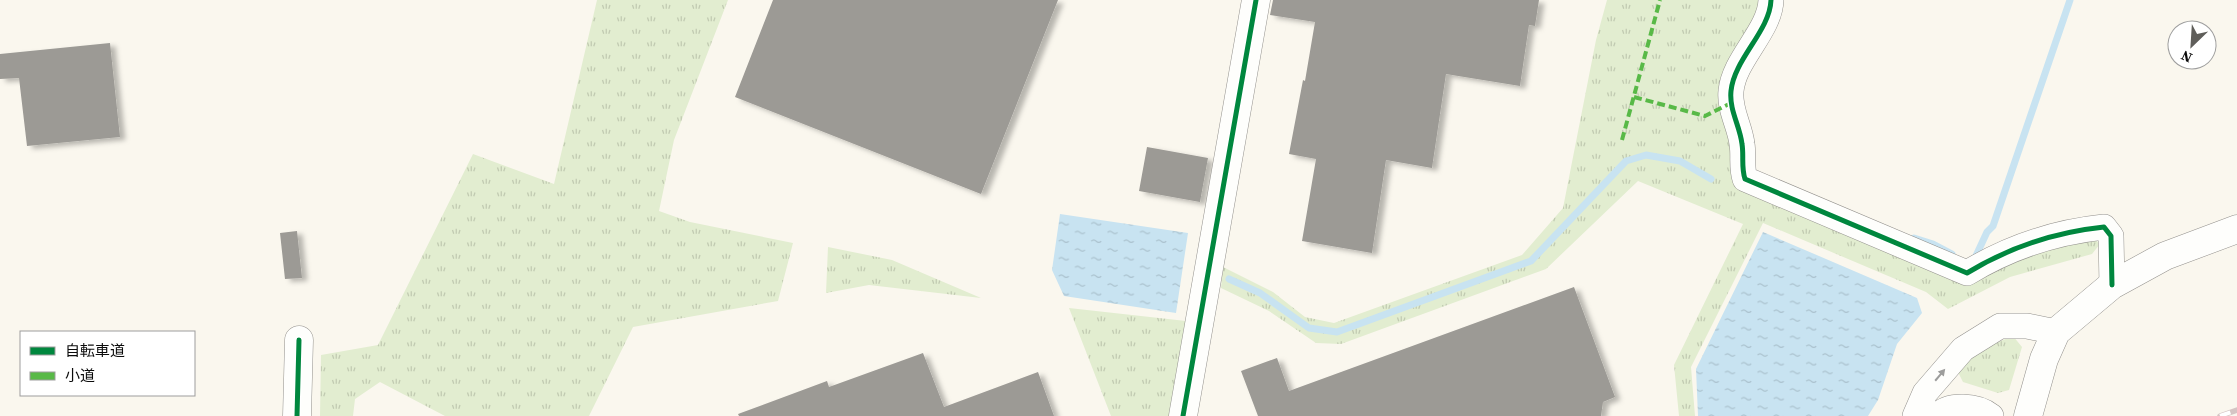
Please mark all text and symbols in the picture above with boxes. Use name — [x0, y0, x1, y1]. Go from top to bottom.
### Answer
north arrow — [2167, 20, 2217, 70]
text: N — [2178, 46, 2195, 68]
legend — [20, 331, 195, 396]
text: 自転車道 — [65, 340, 125, 361]
text: 小道 — [65, 365, 95, 386]
one-way arrow — [1934, 368, 1945, 381]

